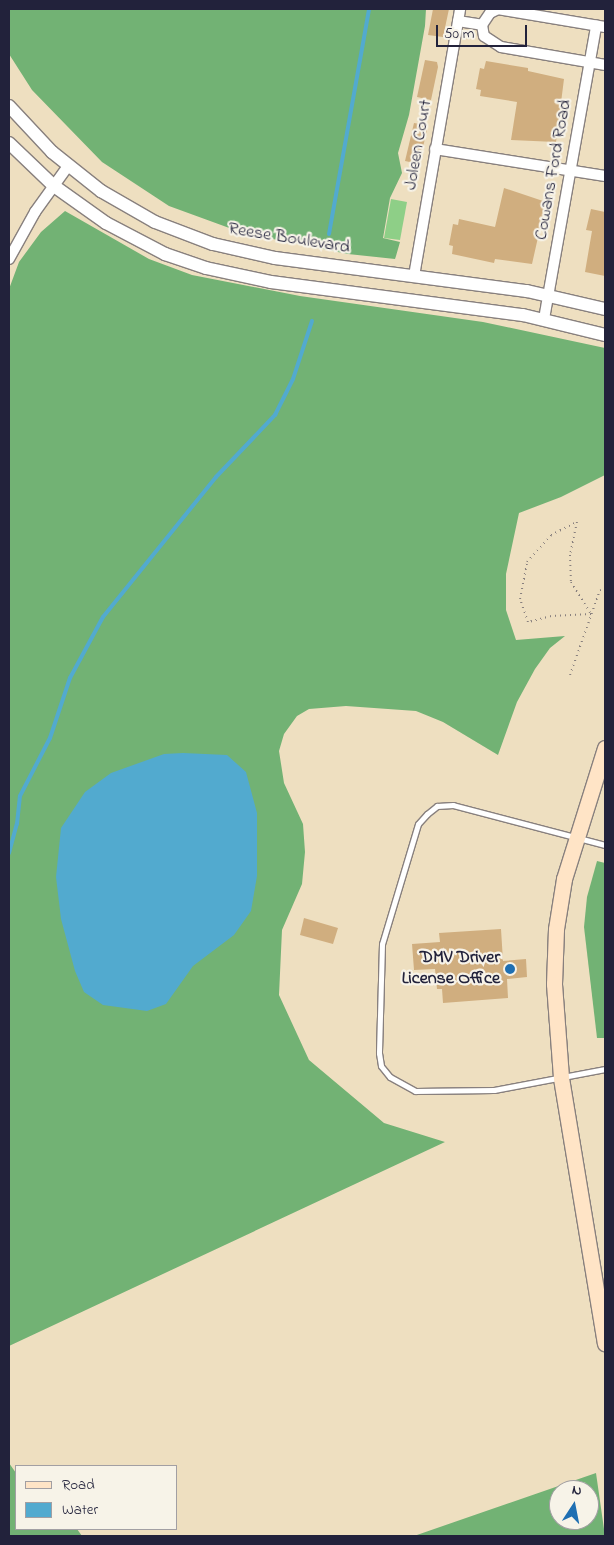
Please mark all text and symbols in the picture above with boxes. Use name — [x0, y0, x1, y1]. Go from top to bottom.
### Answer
scale bar — [439, 15, 530, 47]
text: 50 m — [444, 23, 474, 45]
street label: Joleen Court — [400, 98, 438, 192]
street label: Cowans Ford Road — [531, 98, 577, 242]
street label: Reese Boulevard — [227, 219, 351, 259]
place label: DMV Driver License Office — [402, 948, 500, 991]
marker: DMV Driver License Office — [504, 963, 516, 975]
legend — [15, 1465, 178, 1530]
text: Road — [62, 1474, 95, 1496]
north arrow — [549, 1480, 599, 1530]
text: N — [570, 1480, 583, 1502]
text: Water — [62, 1499, 98, 1521]

